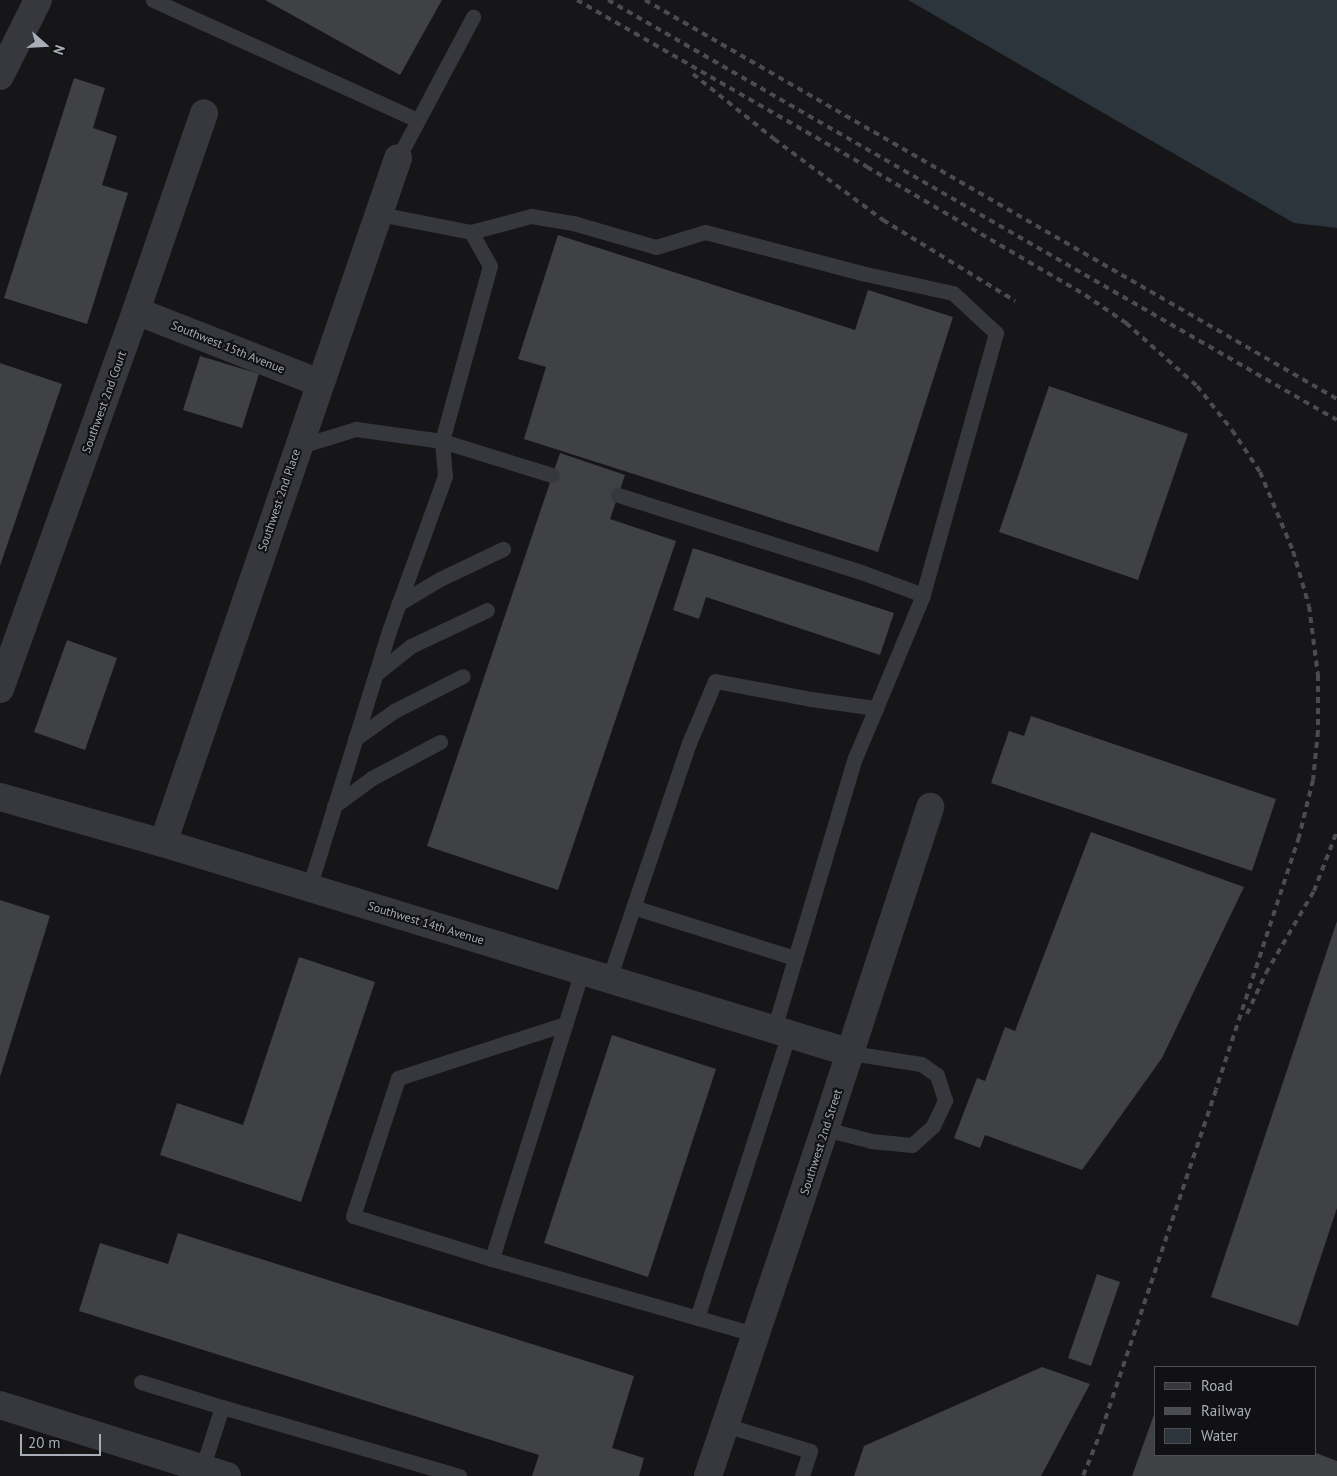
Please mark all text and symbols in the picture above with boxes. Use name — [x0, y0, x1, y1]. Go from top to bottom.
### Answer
north arrow — [20, 20, 70, 70]
text: N — [49, 43, 69, 57]
street label: Southwest 15th Avenue — [169, 318, 287, 376]
street label: Southwest 2nd Court — [79, 349, 129, 455]
street label: Southwest 2nd Place — [255, 447, 303, 553]
street label: Southwest 14th Avenue — [366, 898, 486, 948]
street label: Southwest 2nd Street — [797, 1087, 845, 1197]
legend — [1154, 1366, 1317, 1456]
text: Road — [1201, 1376, 1233, 1395]
text: Railway — [1201, 1401, 1251, 1420]
scale bar — [22, 1424, 104, 1456]
text: Water — [1201, 1426, 1238, 1445]
text: 20 m — [28, 1433, 61, 1452]

